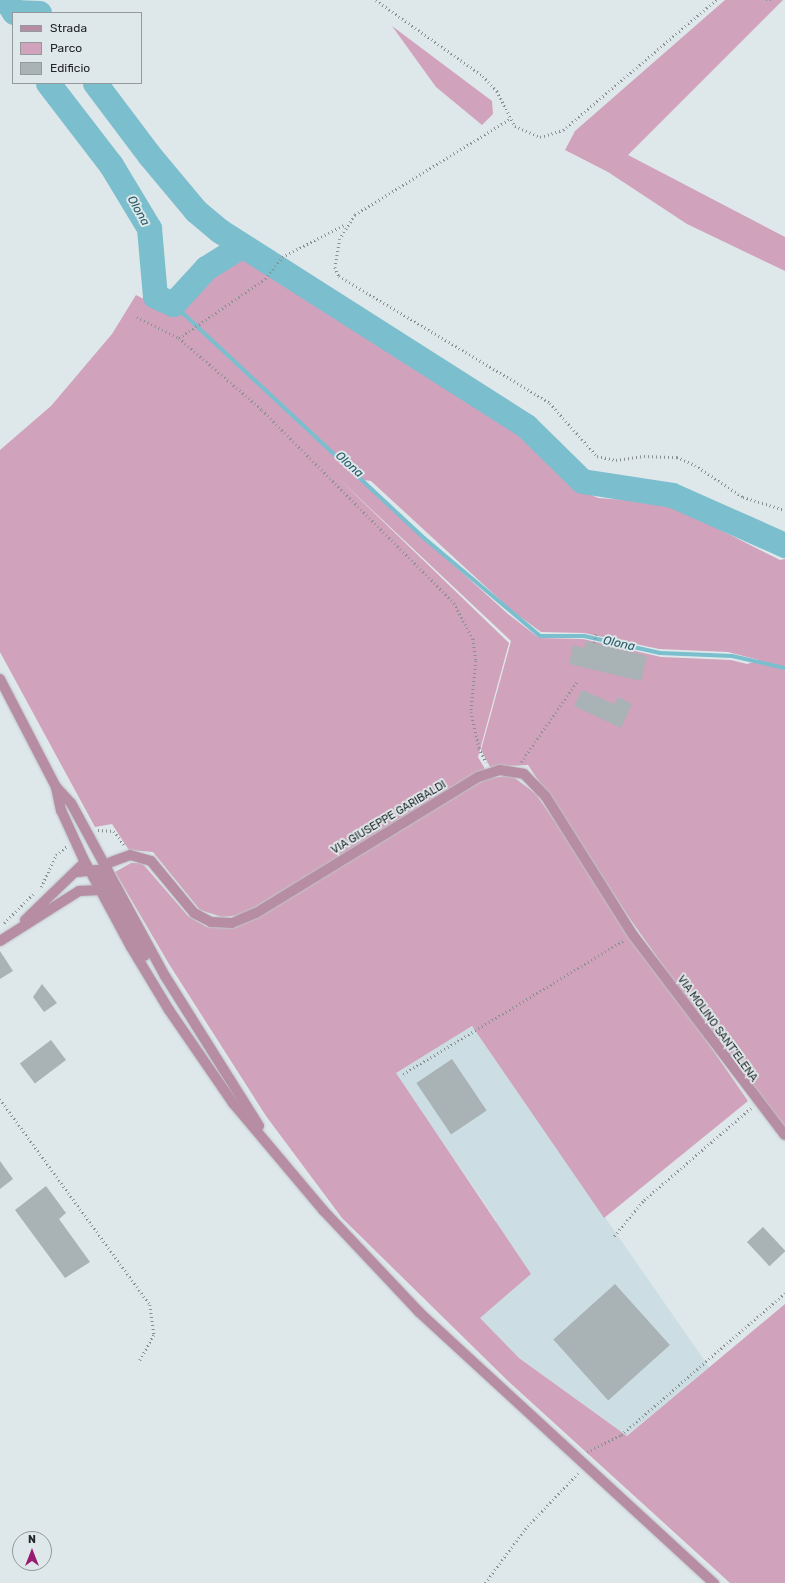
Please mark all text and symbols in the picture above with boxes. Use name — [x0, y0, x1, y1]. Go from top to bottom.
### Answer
legend — [12, 12, 142, 84]
text: Strada — [50, 21, 87, 35]
text: Parco — [50, 41, 82, 55]
text: Edificio — [50, 61, 90, 75]
water label: Olona — [124, 193, 152, 229]
water label: Olona — [332, 449, 366, 481]
water label: Olona — [602, 634, 636, 654]
street label: VIA GIUSEPPE GARIBALDI — [329, 778, 449, 858]
street label: VIA MOLINO SANT'ELENA — [674, 973, 760, 1085]
north arrow — [12, 1531, 52, 1571]
text: N — [28, 1533, 36, 1546]

